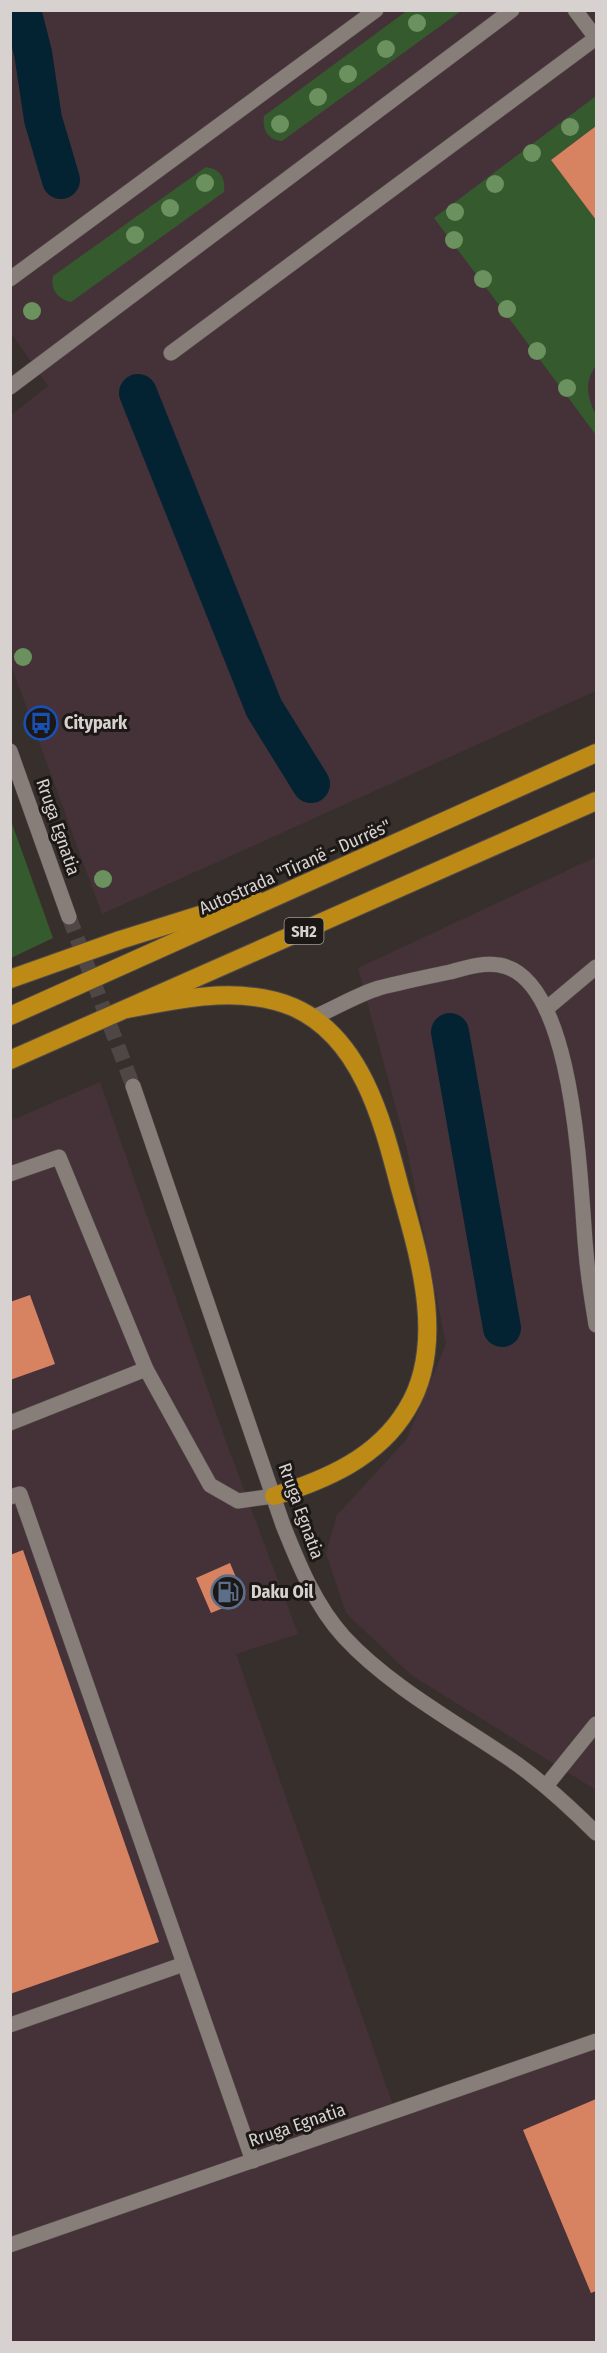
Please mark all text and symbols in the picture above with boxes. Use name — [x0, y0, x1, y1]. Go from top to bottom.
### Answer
bus stop icon: Citypark — [23, 705, 59, 741]
place label: Citypark — [64, 712, 128, 734]
street label: Rruga Egnatia — [31, 776, 85, 878]
street label: Autostrada "Tiranë - Durrës" — [196, 815, 394, 919]
road number: SH2 — [284, 918, 324, 944]
street label: Rruga Egnatia — [273, 1460, 329, 1562]
fuel station icon: Daku Oil — [210, 1574, 246, 1610]
place label: Daku Oil — [251, 1581, 314, 1603]
street label: Rruga Egnatia — [246, 2098, 348, 2152]

